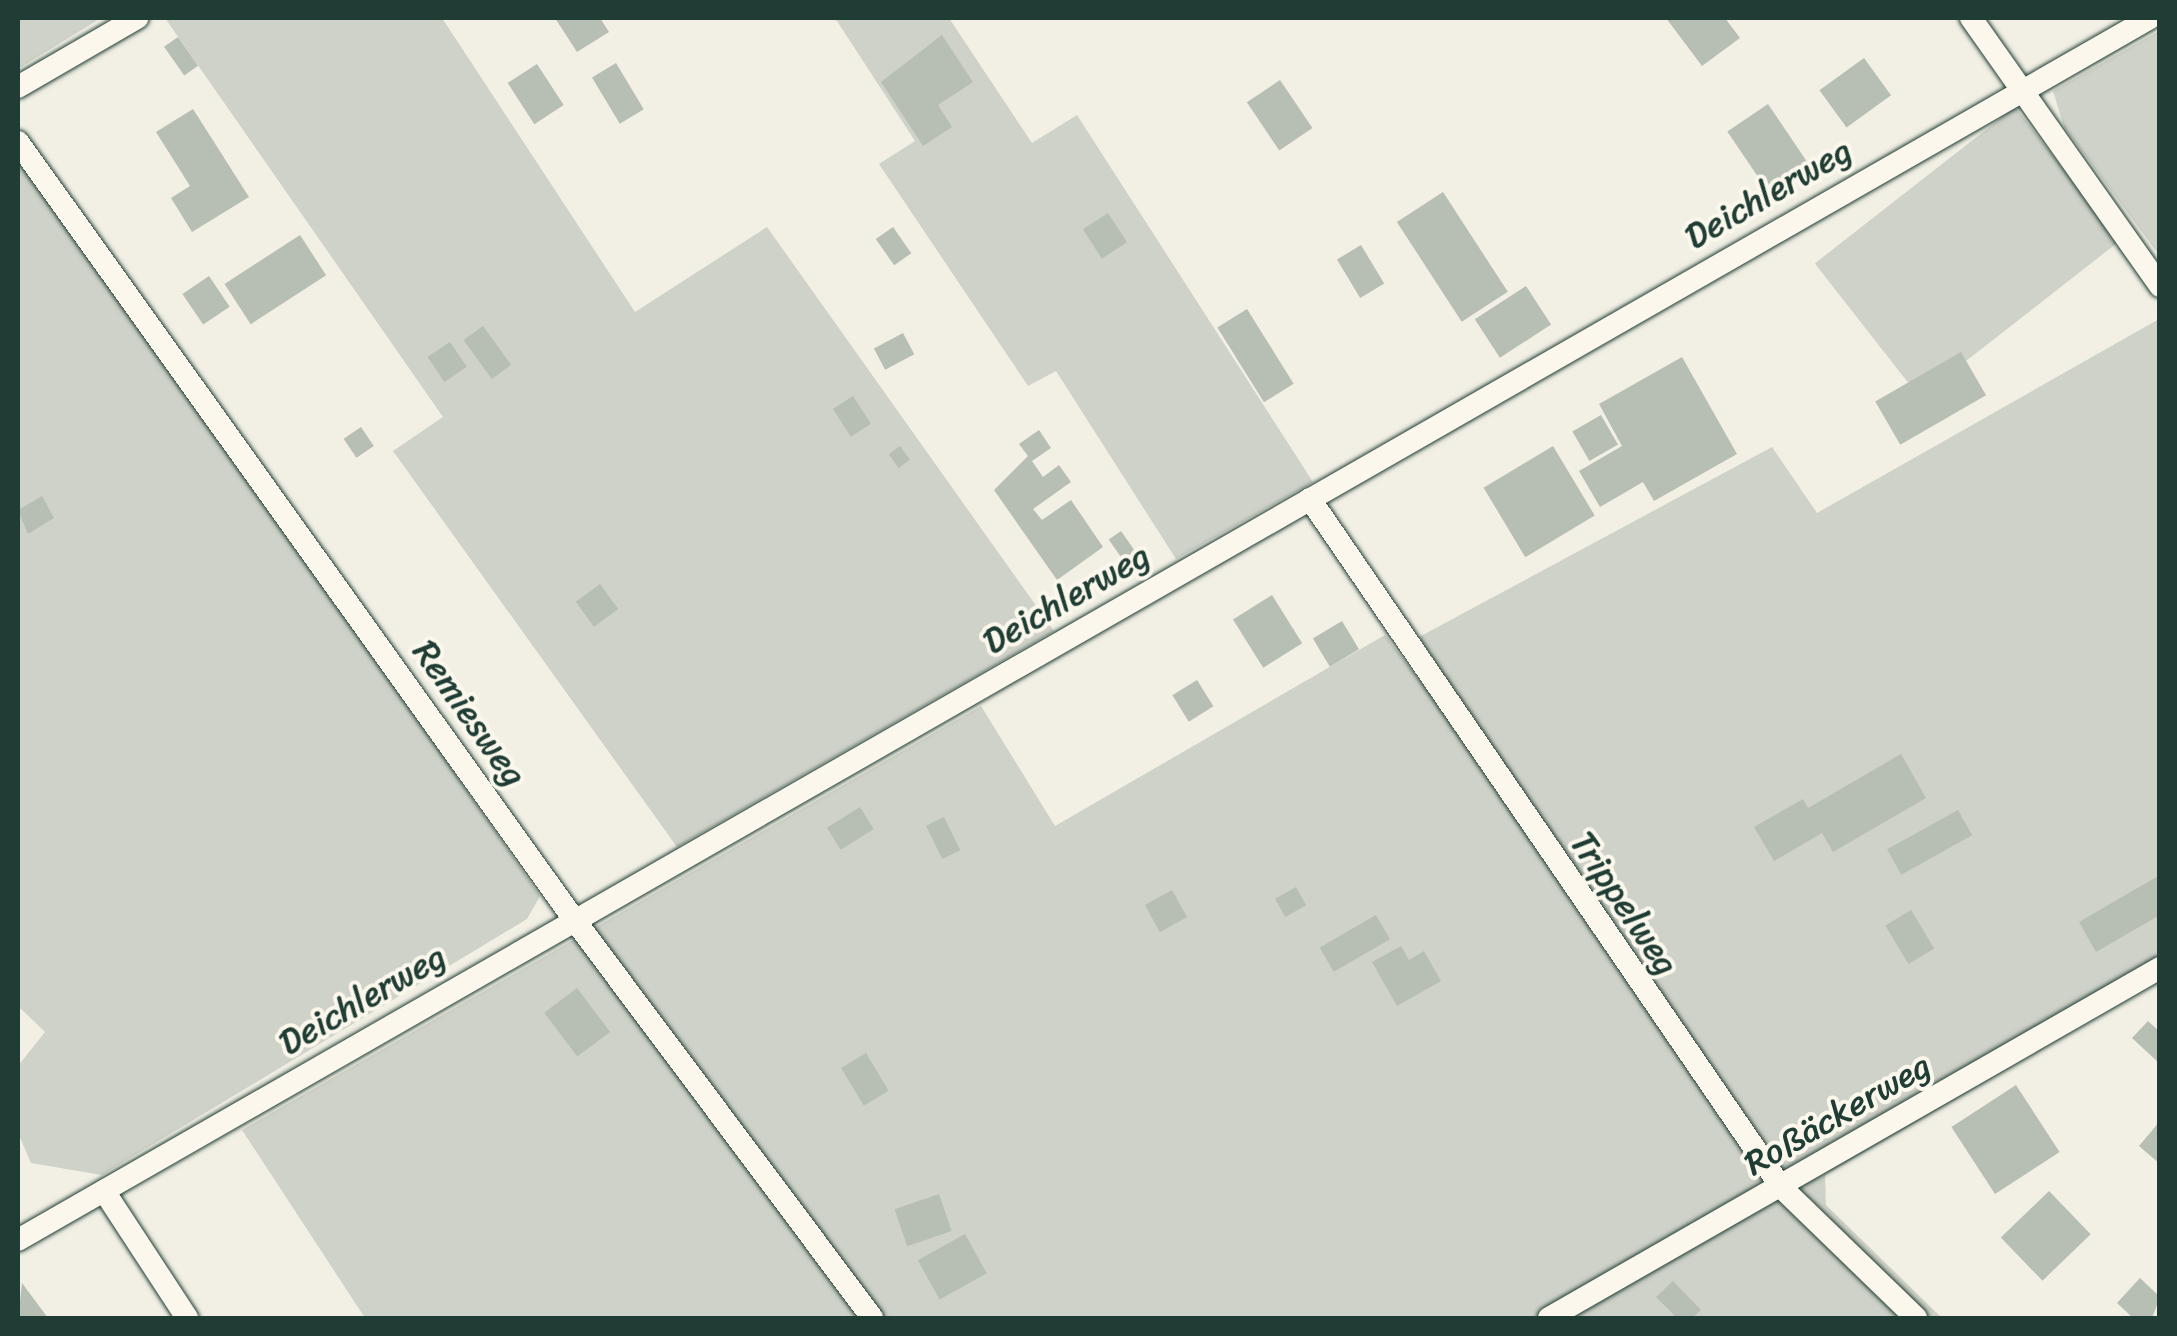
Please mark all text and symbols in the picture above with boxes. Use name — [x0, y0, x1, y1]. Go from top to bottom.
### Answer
street label: Deichlerweg — [1677, 128, 1859, 258]
street label: Deichlerweg — [975, 533, 1157, 663]
street label: Remiesweg — [404, 632, 536, 794]
street label: Trippelweg — [1562, 823, 1688, 983]
street label: Deichlerweg — [271, 934, 453, 1064]
street label: Roßäckerweg — [1736, 1044, 1938, 1184]

